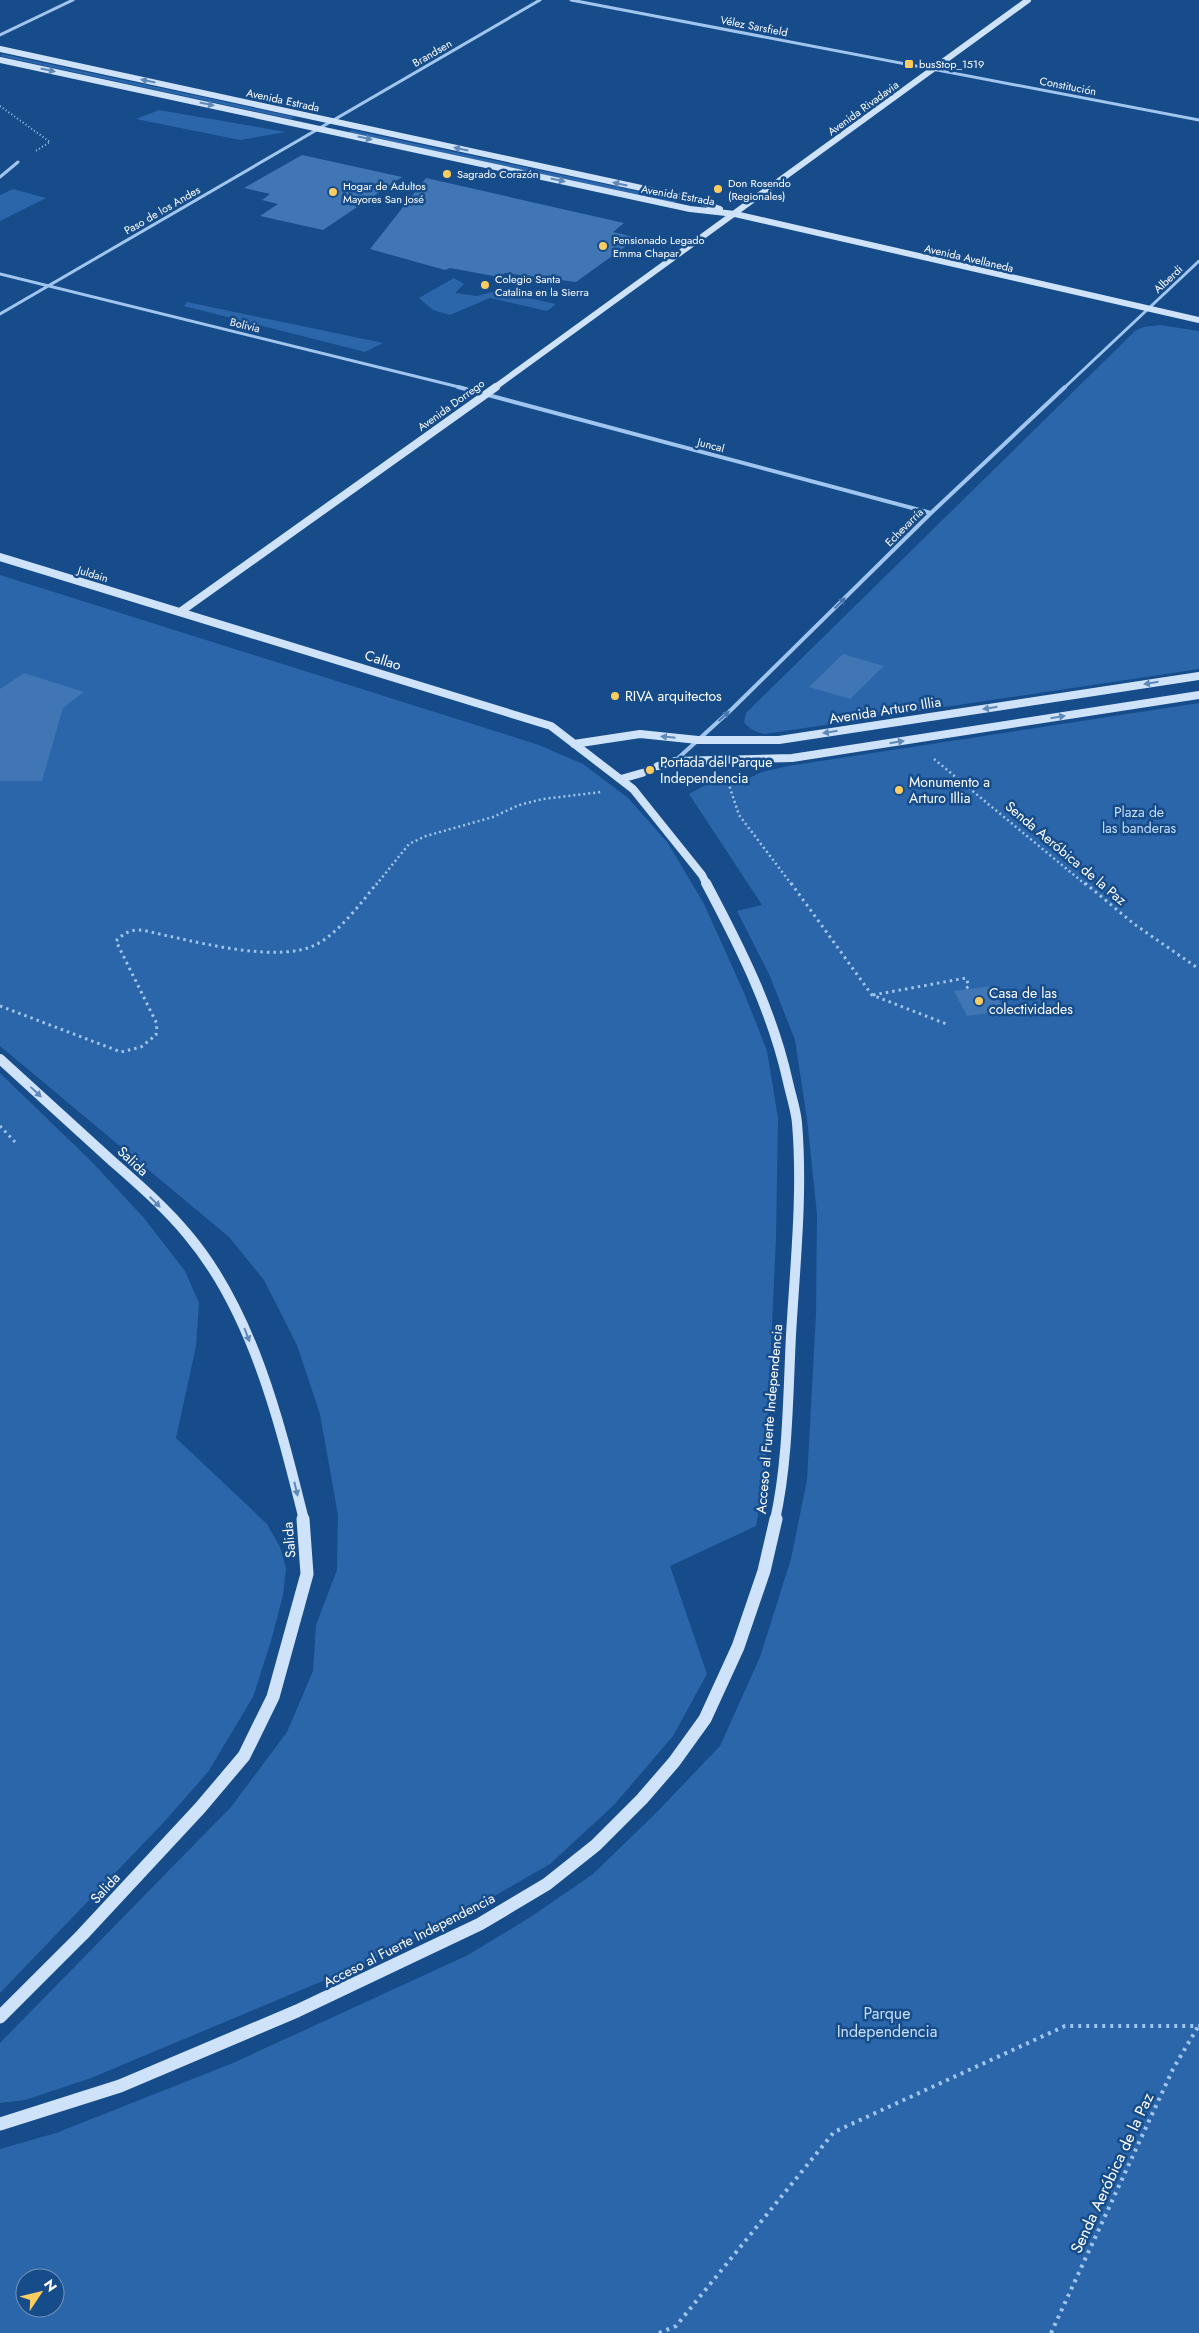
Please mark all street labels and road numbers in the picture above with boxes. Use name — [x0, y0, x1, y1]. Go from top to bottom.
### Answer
street label: Vélez Sarsfield — [719, 12, 789, 40]
street label: Brandsen — [409, 35, 455, 71]
street label: Constitución — [1038, 73, 1098, 99]
street label: Avenida Rivadavia — [824, 77, 902, 139]
street label: Avenida Estrada — [245, 84, 321, 116]
street label: Paso de los Andes — [121, 181, 204, 238]
street label: Avenida Estrada — [640, 181, 716, 209]
street label: Avenida Avellaneda — [923, 240, 1015, 276]
street label: Alberdi — [1150, 261, 1186, 297]
street label: Bolivia — [228, 314, 262, 336]
street label: Avenida Dorrego — [414, 375, 488, 435]
street label: Juncal — [694, 433, 726, 456]
street label: Echevarría — [881, 504, 927, 550]
street label: Juldain — [74, 561, 110, 586]
street label: Callao — [362, 645, 404, 675]
street label: Avenida Arturo Illia — [828, 691, 942, 729]
street label: Senda Aeróbica de la Paz — [1001, 796, 1131, 910]
street label: Salida — [113, 1141, 153, 1181]
street label: Acceso al Fuerte Independencia — [751, 1323, 787, 1515]
street label: Salida — [277, 1521, 301, 1559]
street label: Salida — [85, 1868, 125, 1908]
street label: Acceso al Fuerte Independencia — [320, 1888, 498, 1992]
street label: Senda Aeróbica de la Paz — [1065, 2088, 1160, 2257]

